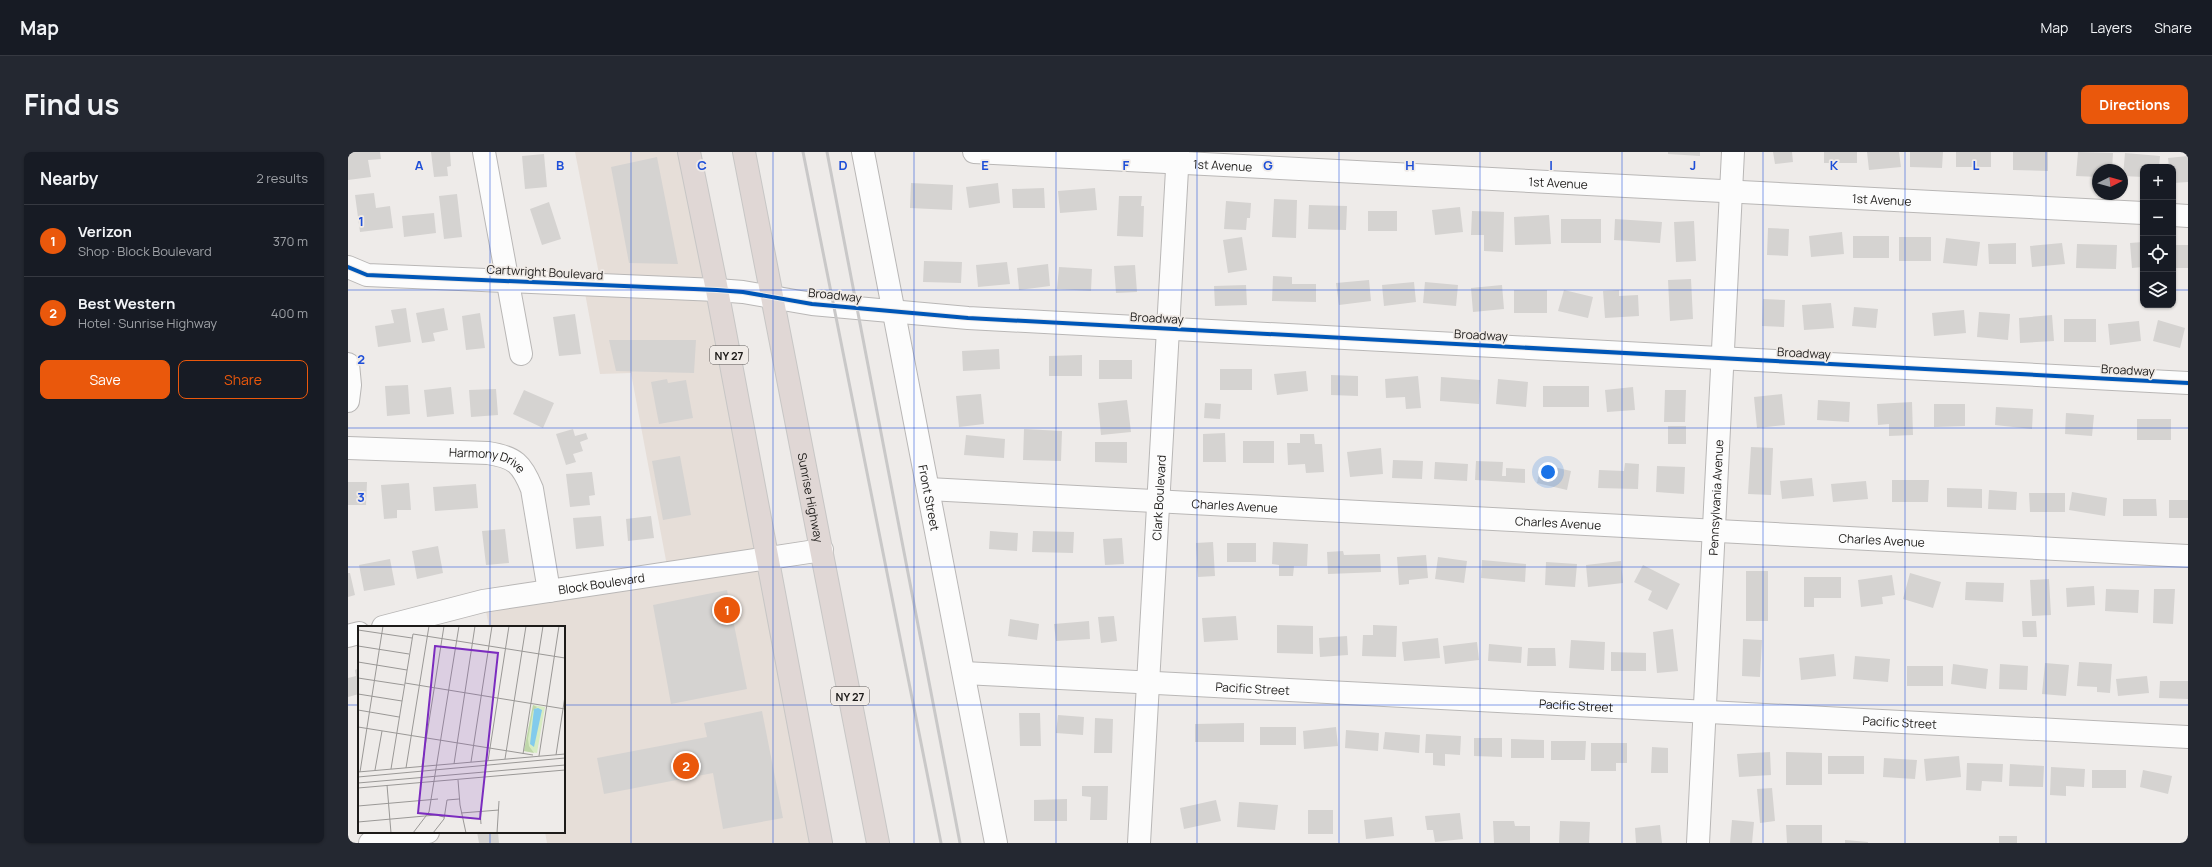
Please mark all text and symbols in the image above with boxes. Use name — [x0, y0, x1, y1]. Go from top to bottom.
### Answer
text: Map — [20, 15, 59, 41]
text: Map — [2040, 18, 2068, 37]
text: Layers — [2090, 18, 2132, 37]
text: Share — [2154, 18, 2192, 37]
text: Find us — [24, 85, 119, 123]
button: Directions — [2081, 85, 2188, 124]
street label: 1st Avenue — [1193, 155, 1253, 175]
text: A — [415, 156, 424, 174]
text: B — [556, 156, 564, 174]
text: C — [697, 156, 707, 174]
text: D — [838, 156, 848, 174]
text: E — [981, 156, 989, 174]
text: F — [1123, 156, 1130, 174]
text: G — [1263, 156, 1273, 174]
text: H — [1405, 156, 1415, 174]
text: I — [1549, 156, 1553, 174]
text: J — [1690, 156, 1696, 174]
text: K — [1830, 156, 1839, 174]
text: L — [1973, 156, 1980, 174]
north arrow — [2092, 164, 2128, 200]
map controls — [2140, 164, 2176, 308]
button: + — [2140, 164, 2176, 200]
text: Nearby — [40, 167, 98, 190]
text: 2 results — [256, 169, 308, 187]
street label: 1st Avenue — [1528, 172, 1588, 193]
street label: 1st Avenue — [1852, 189, 1912, 209]
button: − — [2140, 200, 2176, 236]
text: 1 — [358, 212, 364, 230]
text: Verizon — [78, 221, 132, 242]
text: 1 — [50, 232, 56, 250]
text: 370 m — [273, 232, 308, 250]
button: locate — [2140, 236, 2176, 272]
text: Shop · Block Boulevard — [78, 242, 212, 260]
street label: Cartwright Boulevard — [486, 260, 604, 284]
button: layers — [2140, 272, 2176, 308]
street label: Broadway — [807, 284, 863, 306]
text: Best Western — [78, 293, 175, 314]
text: 2 — [49, 304, 57, 322]
text: 400 m — [271, 304, 308, 322]
street label: Broadway — [1130, 308, 1185, 328]
text: Hotel · Sunrise Highway — [78, 314, 217, 332]
street label: Broadway — [1454, 325, 1509, 345]
street label: Broadway — [1777, 343, 1832, 363]
road number: NY 27 — [710, 346, 748, 364]
text: 2 — [357, 350, 365, 368]
button: Save — [40, 360, 170, 399]
button: Share — [178, 360, 308, 399]
street label: Broadway — [2101, 360, 2156, 380]
street label: Pennsylvania Avenue — [1704, 439, 1727, 556]
street label: Harmony Drive — [449, 443, 530, 476]
street label: Sunrise Highway — [794, 451, 828, 545]
street label: Clark Boulevard — [1148, 454, 1169, 541]
your location — [1538, 462, 1558, 482]
street label: Front Street — [915, 463, 944, 532]
text: 3 — [357, 488, 365, 506]
street label: Charles Avenue — [1191, 495, 1278, 516]
street label: Charles Avenue — [1515, 512, 1602, 533]
street label: Charles Avenue — [1838, 529, 1925, 550]
street label: Block Boulevard — [557, 568, 646, 598]
pin: 1 — [714, 595, 740, 625]
inset map — [358, 626, 565, 833]
street label: Pacific Street — [1215, 678, 1290, 699]
road number: NY 27 — [831, 687, 869, 705]
street label: Pacific Street — [1539, 695, 1614, 715]
street label: Pacific Street — [1862, 711, 1938, 732]
pin: 2 — [673, 751, 699, 781]

